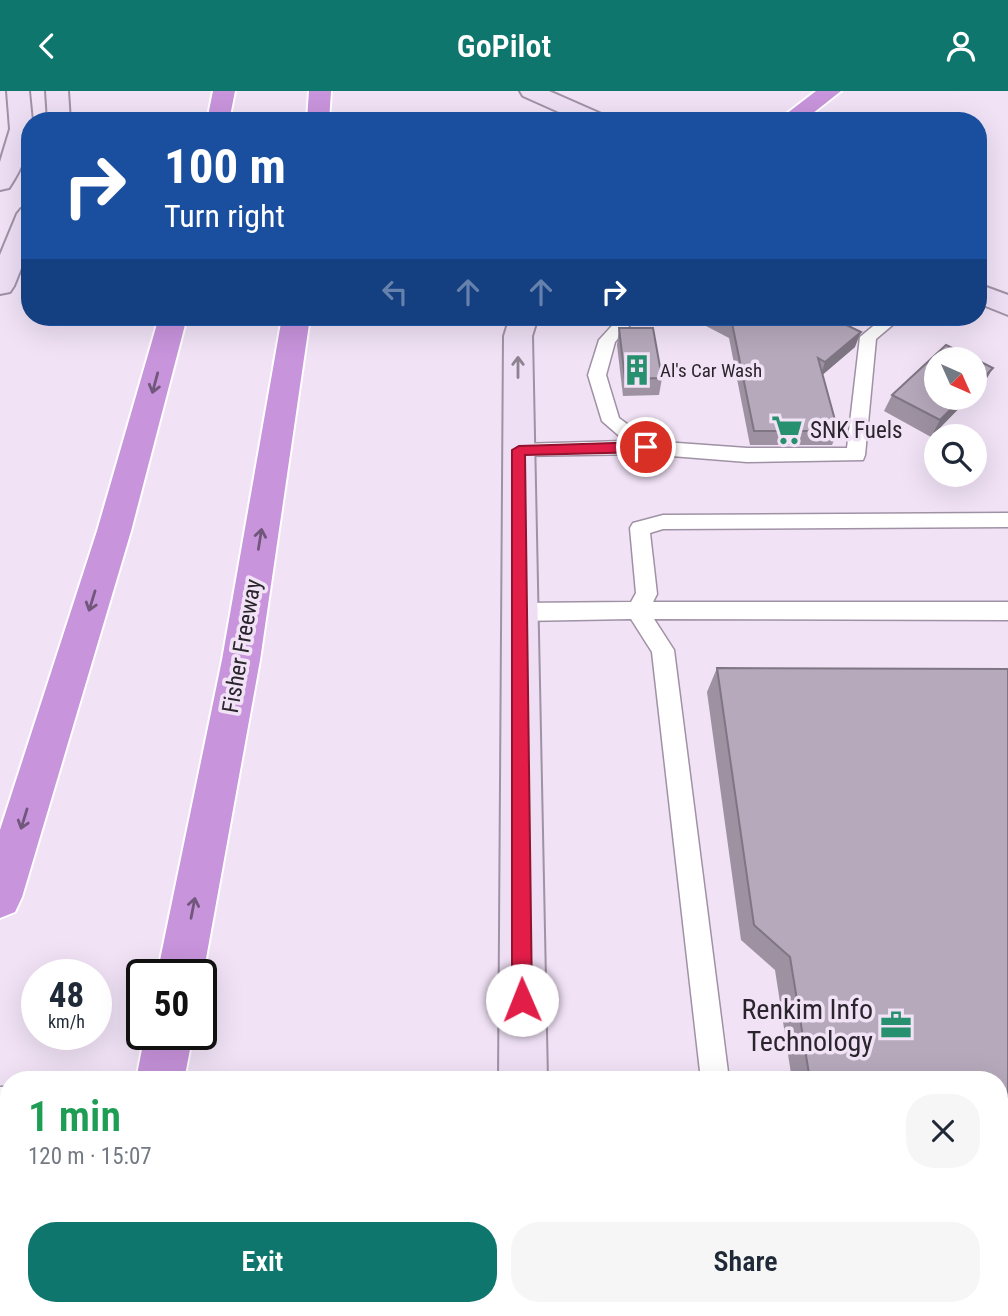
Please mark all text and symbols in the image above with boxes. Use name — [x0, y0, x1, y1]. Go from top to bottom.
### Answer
icon: back — [28, 27, 66, 65]
text: GoPilot — [457, 27, 551, 65]
icon: person — [942, 27, 980, 65]
text: 100 m — [164, 138, 286, 195]
icon: right — [49, 140, 140, 231]
text: Turn right — [164, 197, 285, 235]
icon: left — [376, 273, 414, 311]
icon: ahead — [449, 273, 487, 311]
icon: ahead — [522, 273, 560, 311]
icon: right — [595, 273, 633, 311]
north arrow — [924, 347, 987, 409]
map controls — [924, 347, 987, 487]
building icon: Al's Car Wash — [620, 353, 654, 387]
one-way arrow — [511, 356, 525, 379]
place label: Al's Car Wash — [660, 359, 762, 382]
one-way arrow — [147, 371, 160, 393]
supermarket icon: SNK Fuels — [770, 413, 804, 447]
pin — [616, 417, 676, 477]
place label: SNK Fuels — [810, 417, 902, 444]
button: search — [924, 424, 987, 487]
icon: arrive — [627, 428, 665, 466]
one-way arrow — [254, 528, 267, 551]
street label: Fisher Freeway — [217, 577, 267, 715]
one-way arrow — [85, 590, 97, 612]
one-way arrow — [17, 807, 30, 829]
one-way arrow — [187, 897, 200, 920]
speed limit sign: 50 — [126, 959, 217, 1050]
position arrow — [485, 963, 559, 1037]
text: 48 — [49, 975, 84, 1016]
place label: Renkim Info Technology — [741, 993, 873, 1058]
office icon: Renkim Info Technology — [879, 1008, 913, 1042]
text: km/h — [48, 1011, 85, 1032]
text: 1 min — [28, 1092, 121, 1141]
button: close — [906, 1094, 980, 1168]
text: 120 m · 15:07 — [28, 1143, 152, 1170]
button: Exit — [28, 1222, 497, 1302]
button: Share — [511, 1222, 980, 1302]

